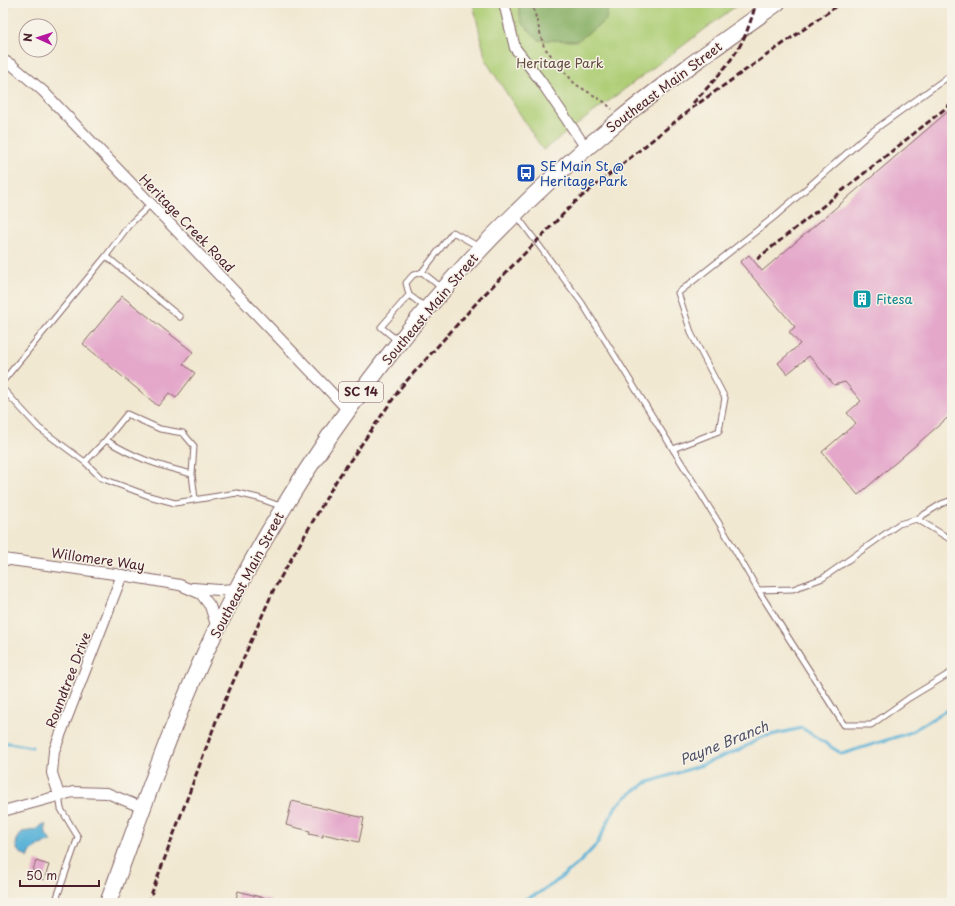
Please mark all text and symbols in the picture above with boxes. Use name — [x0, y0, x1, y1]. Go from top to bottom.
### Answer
north arrow — [18, 18, 58, 58]
text: N — [19, 32, 36, 42]
street label: Southeast Main Street — [602, 37, 726, 137]
park label: Heritage Park — [516, 53, 604, 72]
place label: SE Main St @ Heritage Park — [540, 156, 628, 190]
bus stop icon: SE Main St @ Heritage Park — [515, 162, 537, 184]
street label: Heritage Creek Road — [135, 169, 239, 276]
street label: Southeast Main Street — [377, 249, 482, 369]
building icon: Fitesa — [851, 288, 873, 310]
place label: Fitesa — [876, 289, 913, 308]
road number: SC 14 — [339, 382, 383, 402]
street label: Southeast Main Street — [205, 508, 288, 641]
street label: Willomere Way — [50, 543, 146, 575]
street label: Roundtree Drive — [41, 629, 95, 730]
water label: Payne Branch — [676, 715, 772, 770]
scale bar — [20, 862, 99, 888]
text: 50 m — [26, 866, 57, 884]

